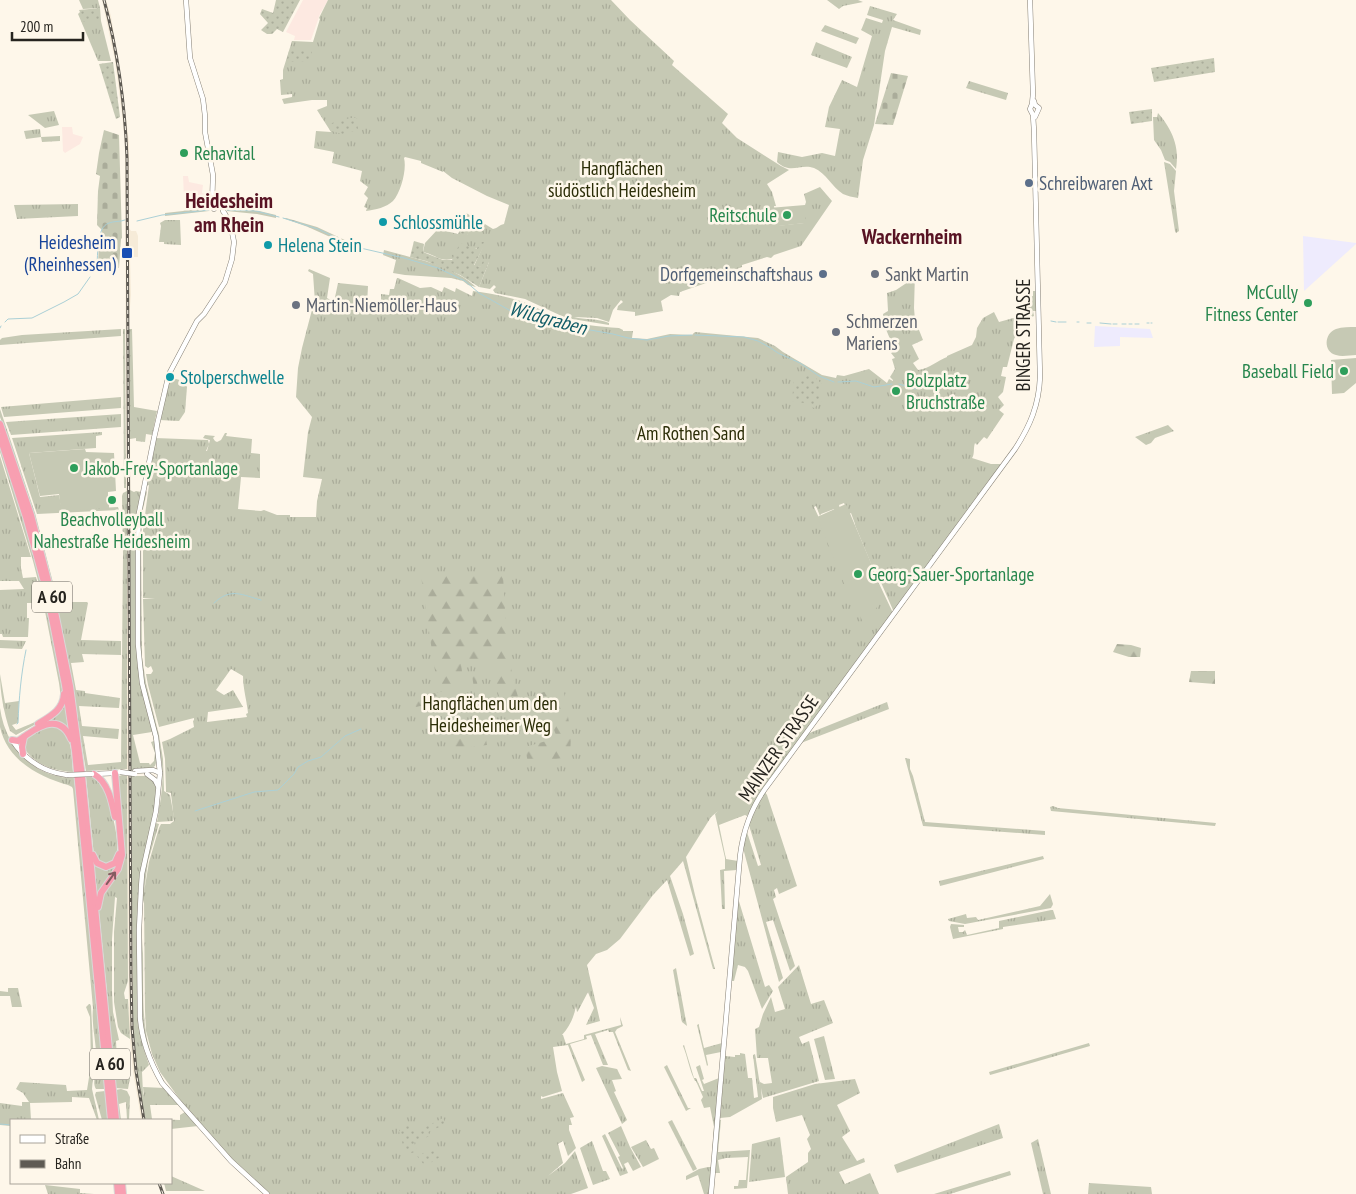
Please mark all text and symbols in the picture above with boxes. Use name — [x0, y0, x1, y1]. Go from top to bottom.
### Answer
scale bar — [12, 10, 84, 42]
text: 200 m — [20, 17, 53, 36]
place label: Rehavital — [194, 141, 256, 165]
marker: Rehavital — [178, 147, 190, 159]
park label: Hangflächen südöstlich Heidesheim — [548, 156, 696, 202]
place label: Schreibwaren Axt — [1039, 171, 1154, 195]
marker: Schreibwaren Axt — [1023, 177, 1035, 189]
district label: Heidesheim am Rhein — [185, 187, 273, 238]
place label: Reitschule — [709, 203, 777, 227]
marker: Reitschule — [781, 209, 793, 221]
place label: Schlossmühle — [393, 210, 483, 234]
marker: Schlossmühle — [377, 216, 389, 228]
district label: Wackernheim — [861, 223, 962, 250]
place label: Heidesheim (Rheinhessen) — [24, 230, 117, 276]
place label: Helena Stein — [278, 233, 362, 257]
marker: Helena Stein — [262, 239, 274, 251]
marker: Heidesheim (Rheinhessen) — [120, 246, 134, 260]
place label: Dorfgemeinschaftshaus — [660, 262, 813, 286]
place label: Sankt Martin — [885, 262, 969, 286]
marker: Dorfgemeinschaftshaus — [817, 268, 829, 280]
marker: Sankt Martin — [869, 268, 881, 280]
street label: BINGER STRASSE — [1011, 279, 1035, 391]
place label: McCully Fitness Center — [1205, 280, 1299, 326]
place label: Martin-Niemöller-Haus — [306, 293, 457, 317]
water label: Wildgraben — [507, 295, 591, 341]
marker: McCully Fitness Center — [1302, 297, 1314, 309]
marker: Martin-Niemöller-Haus — [290, 299, 302, 311]
place label: Schmerzen Mariens — [846, 309, 917, 355]
marker: Schmerzen Mariens — [830, 326, 842, 338]
place label: Baseball Field — [1242, 359, 1334, 383]
place label: Stolperschwelle — [180, 365, 284, 389]
marker: Baseball Field — [1338, 365, 1350, 377]
place label: Bolzplatz Bruchstraße — [906, 368, 985, 414]
marker: Stolperschwelle — [164, 371, 176, 383]
marker: Bolzplatz Bruchstraße — [890, 385, 902, 397]
park label: Am Rothen Sand — [637, 421, 745, 445]
place label: Jakob-Frey-Sportanlage — [83, 456, 238, 480]
marker: Jakob-Frey-Sportanlage — [68, 462, 80, 474]
marker: Beachvolleyball Nahestraße Heidesheim — [106, 494, 118, 506]
place label: Beachvolleyball Nahestraße Heidesheim — [34, 507, 190, 553]
place label: Georg-Sauer-Sportanlage — [868, 562, 1034, 586]
marker: Georg-Sauer-Sportanlage — [852, 568, 864, 580]
road number: A 60 — [32, 582, 72, 612]
street label: MAINZER STRASSE — [733, 690, 823, 806]
park label: Hangflächen um den Heidesheimer Weg — [422, 691, 558, 737]
one-way arrow — [106, 872, 117, 885]
road number: A 60 — [90, 1048, 130, 1080]
legend — [10, 1119, 172, 1184]
text: Straße — [55, 1129, 89, 1148]
text: Bahn — [55, 1154, 81, 1173]

